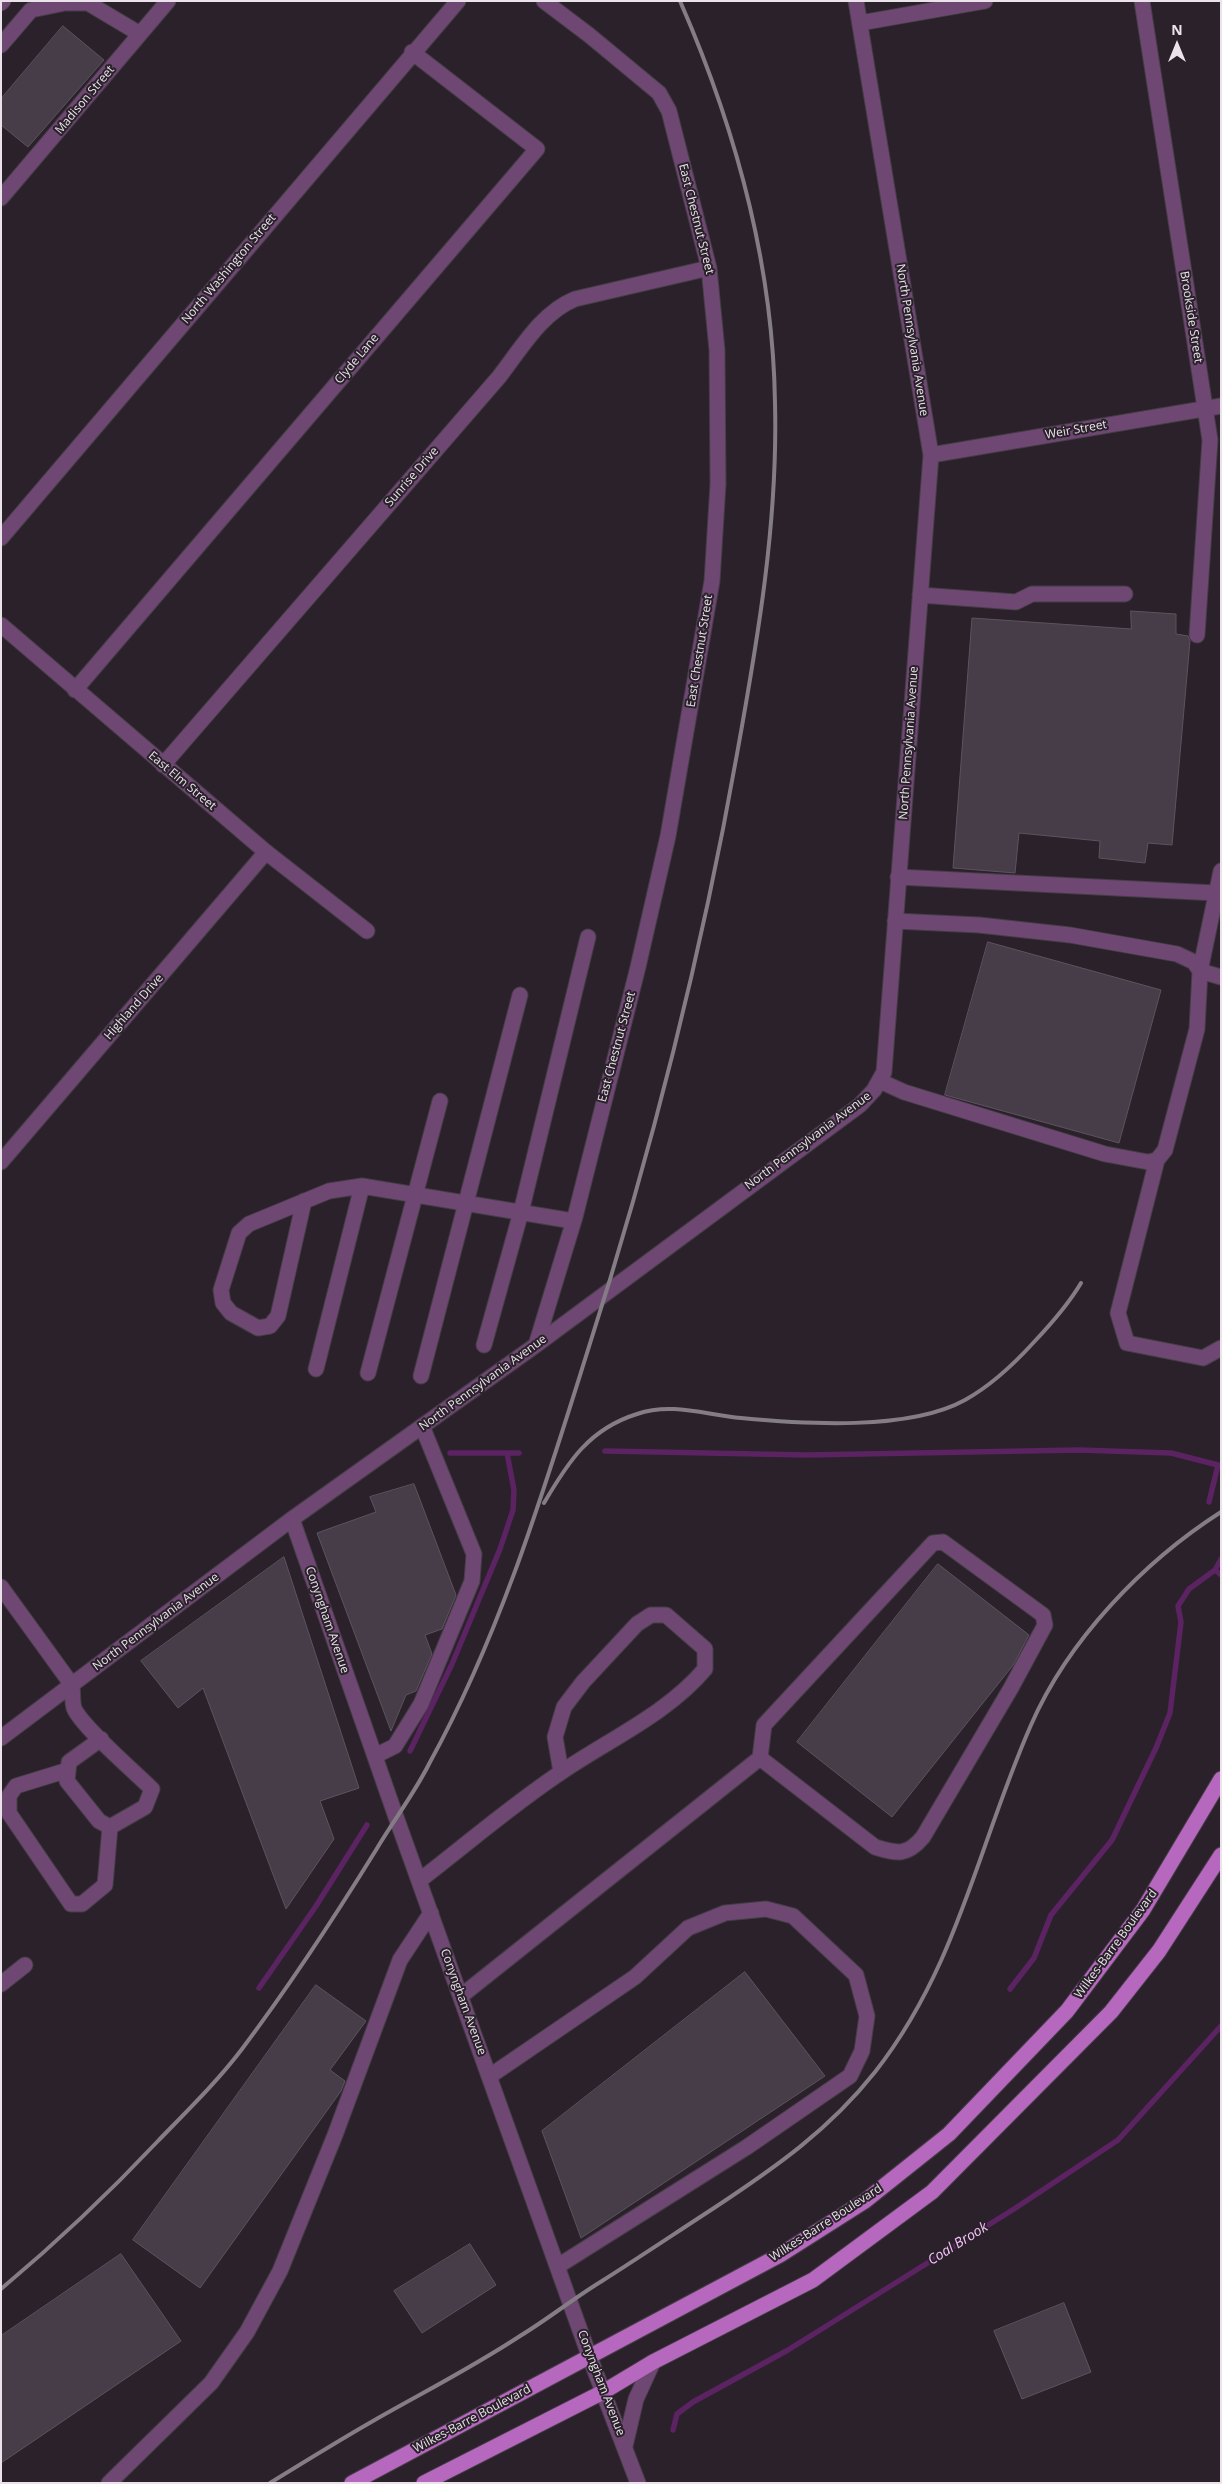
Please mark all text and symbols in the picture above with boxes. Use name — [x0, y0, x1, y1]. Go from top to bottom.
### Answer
north arrow — [1152, 20, 1202, 70]
text: N — [1171, 20, 1183, 39]
street label: Madison Street — [52, 63, 118, 137]
street label: East Chestnut Street — [675, 162, 717, 276]
street label: North Washington Street — [179, 211, 279, 327]
street label: North Pennsylvania Avenue — [893, 263, 931, 417]
street label: Brookside Street — [1177, 270, 1205, 364]
street label: Clyde Lane — [332, 331, 382, 387]
street label: Weir Street — [1044, 417, 1108, 443]
street label: Sunrise Drive — [382, 444, 442, 510]
street label: East Chestnut Street — [684, 594, 716, 708]
street label: North Pennsylvania Avenue — [896, 666, 922, 820]
street label: East Elm Street — [145, 749, 219, 813]
street label: Highland Drive — [101, 971, 167, 1043]
street label: East Chestnut Street — [595, 990, 639, 1104]
street label: North Pennsylvania Avenue — [742, 1089, 874, 1193]
street label: North Pennsylvania Avenue — [416, 1332, 550, 1434]
street label: Conyngham Avenue — [302, 1565, 352, 1675]
street label: North Pennsylvania Avenue — [90, 1570, 222, 1674]
street label: Wilkes-Barre Boulevard — [1072, 1887, 1160, 2001]
street label: Conyngham Avenue — [437, 1947, 489, 2057]
street label: Wilkes-Barre Boulevard — [767, 2181, 885, 2265]
water label: Coal Brook — [925, 2219, 991, 2269]
street label: Conyngham Avenue — [574, 2328, 628, 2438]
street label: Wilkes-Barre Boulevard — [411, 2382, 533, 2456]

